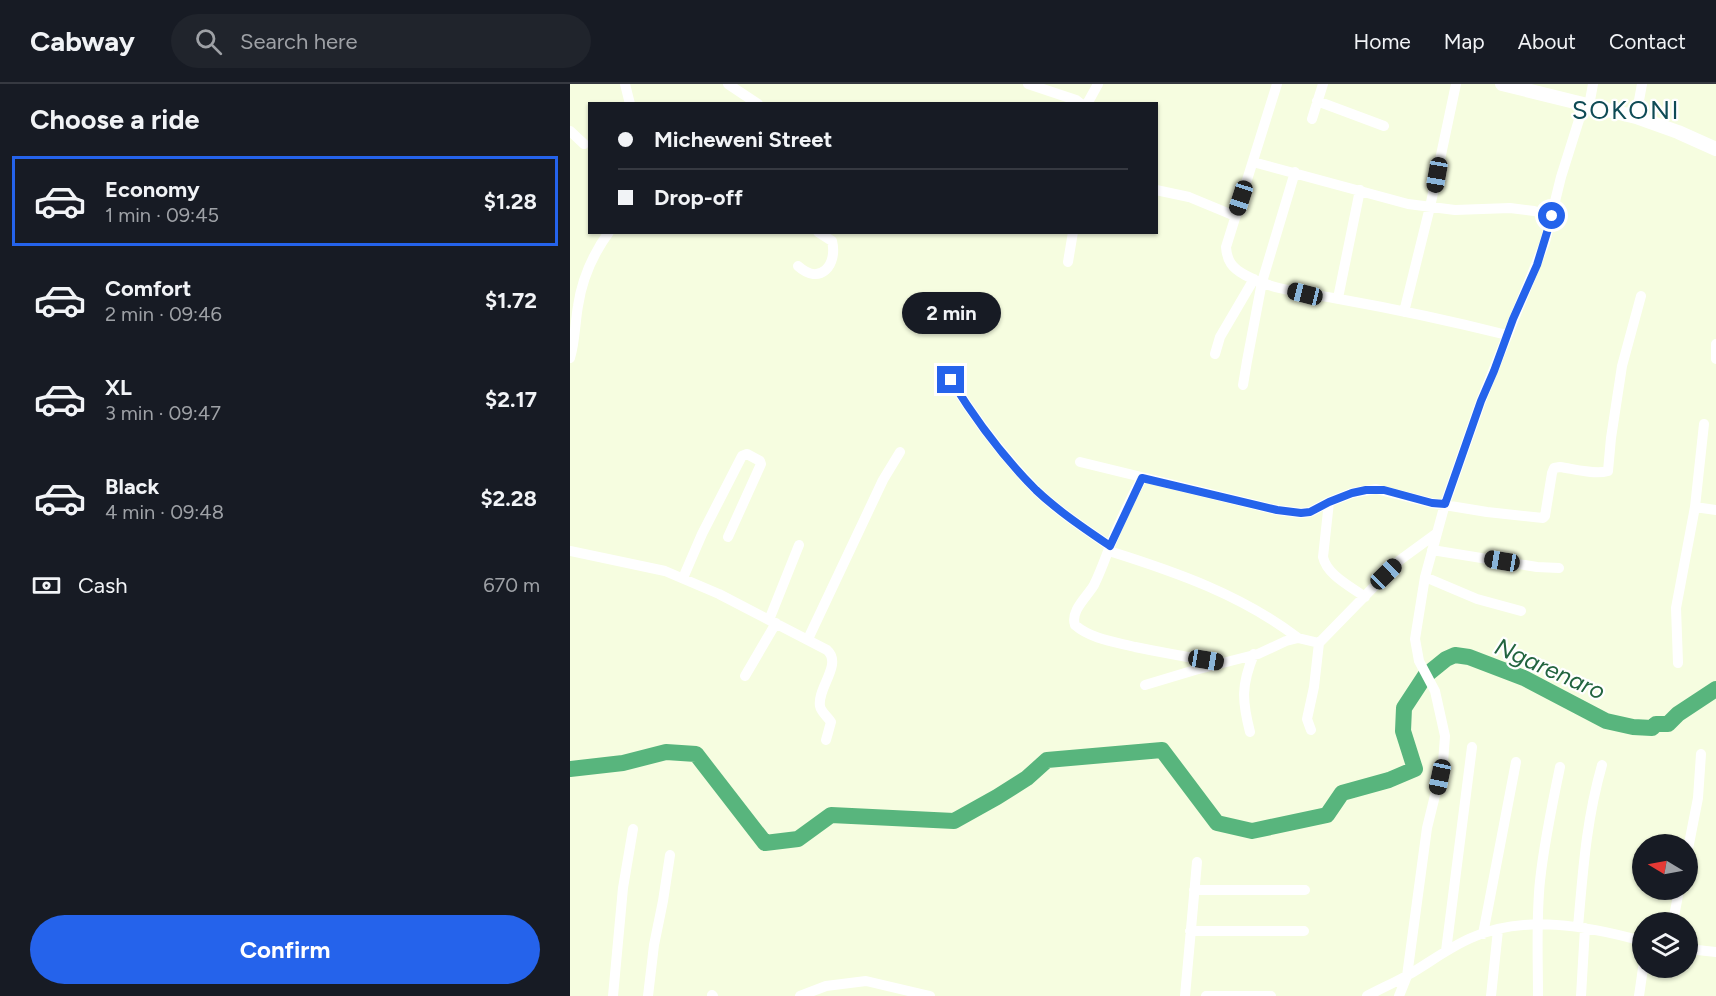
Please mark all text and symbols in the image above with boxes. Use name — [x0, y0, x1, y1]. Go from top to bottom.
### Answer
search box — [171, 14, 591, 68]
text: Cabway — [30, 24, 135, 58]
icon: search — [192, 25, 225, 58]
text: Search here — [240, 28, 357, 55]
text: Home — [1354, 29, 1411, 54]
text: Map — [1444, 29, 1485, 54]
text: About — [1518, 29, 1576, 54]
text: Contact — [1609, 29, 1686, 54]
district label: SOKONI — [1572, 94, 1680, 126]
text: Choose a ride — [30, 103, 199, 136]
text: Micheweni Street — [654, 126, 832, 153]
car — [1425, 156, 1449, 194]
icon: car — [33, 174, 87, 228]
text: Economy — [105, 176, 200, 203]
car — [1227, 178, 1255, 218]
text: Drop-off — [654, 184, 743, 211]
text: $1.28 — [484, 188, 537, 215]
route start — [1538, 202, 1565, 229]
text: 1 min · 09:45 — [105, 203, 219, 227]
icon: car — [33, 273, 87, 327]
text: Comfort — [105, 275, 191, 302]
car — [1285, 281, 1325, 307]
text: $1.72 — [485, 287, 537, 314]
callout: 2 min — [902, 293, 1000, 335]
text: 2 min — [926, 301, 977, 325]
text: 2 min · 09:46 — [105, 302, 222, 326]
route end — [937, 366, 964, 393]
icon: car — [33, 372, 87, 426]
text: XL — [105, 374, 132, 401]
text: $2.17 — [485, 386, 537, 413]
text: 3 min · 09:47 — [105, 401, 221, 425]
icon: car — [33, 471, 87, 525]
text: Black — [105, 473, 159, 500]
text: $2.28 — [480, 485, 537, 512]
text: 4 min · 09:48 — [105, 500, 224, 524]
car — [1483, 549, 1521, 573]
car — [1367, 555, 1405, 593]
icon: cash — [30, 569, 63, 602]
text: Cash — [78, 572, 128, 599]
text: 670 m — [483, 573, 540, 597]
water label: Ngarenaro — [1491, 631, 1610, 706]
car — [1187, 648, 1225, 672]
car — [1427, 758, 1453, 796]
north arrow — [1632, 834, 1698, 900]
map controls — [1632, 834, 1698, 978]
button: layers — [1632, 912, 1698, 978]
button: Confirm — [30, 915, 540, 984]

